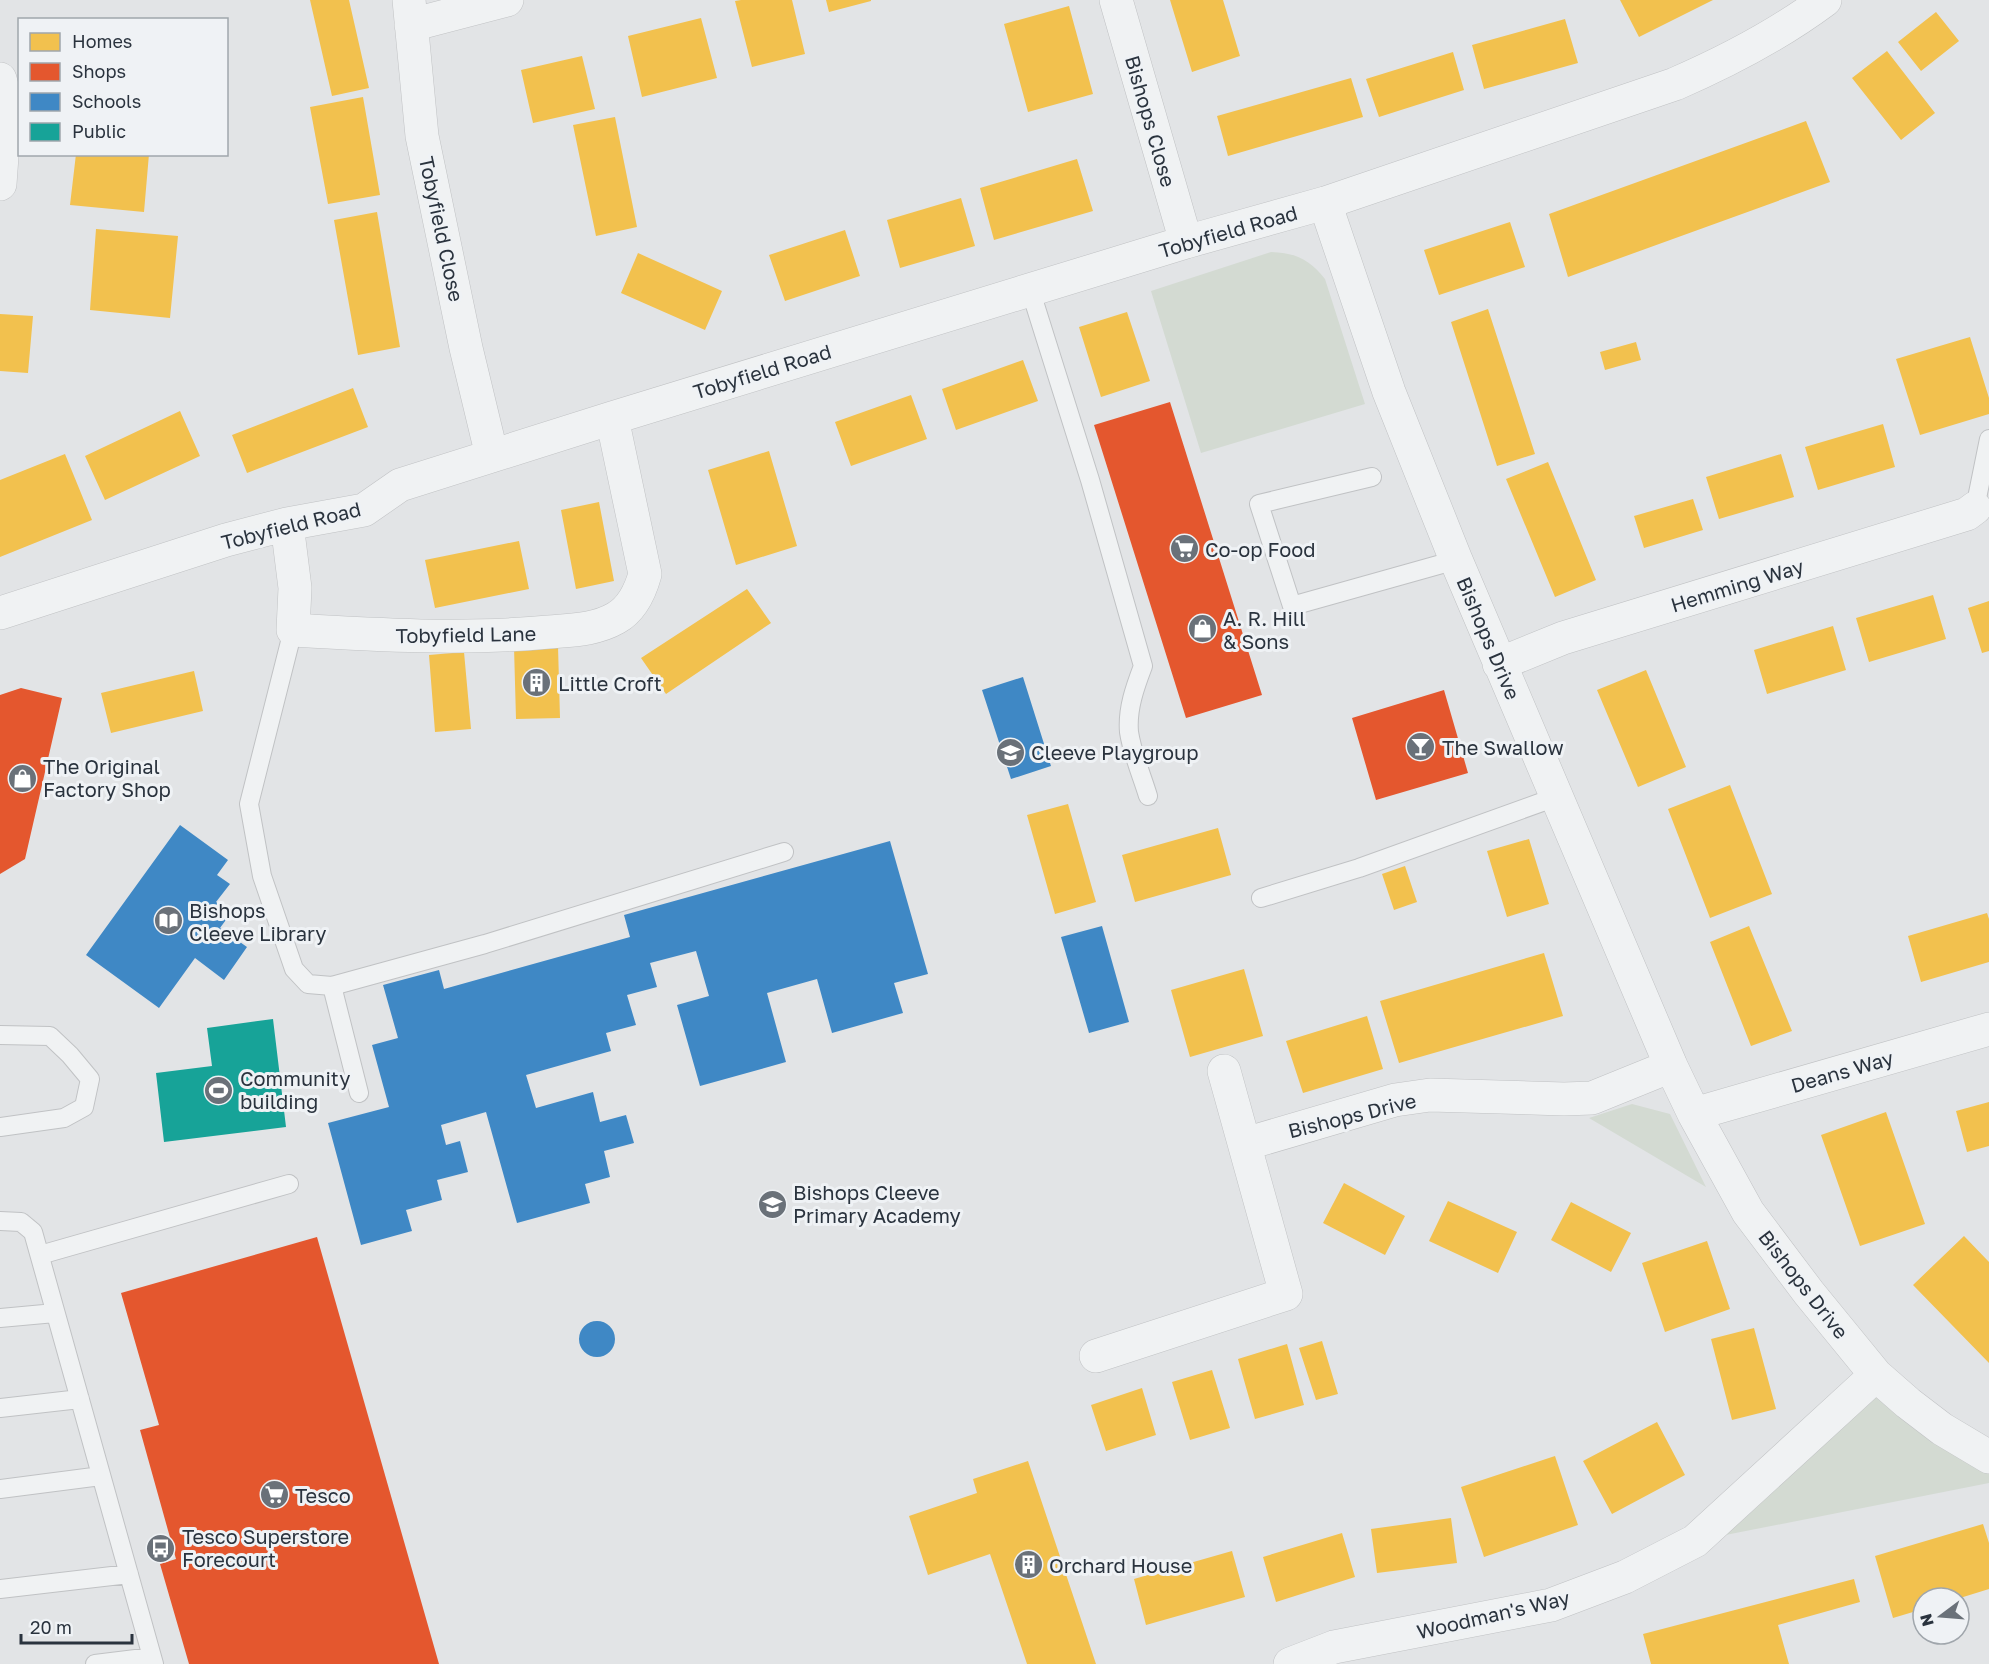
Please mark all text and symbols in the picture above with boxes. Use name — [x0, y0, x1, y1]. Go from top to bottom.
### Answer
legend — [18, 18, 228, 156]
text: Homes — [72, 30, 132, 52]
street label: Bishops Close — [1121, 53, 1181, 189]
text: Shops — [72, 60, 126, 82]
text: Schools — [72, 90, 141, 112]
text: Public — [72, 120, 126, 142]
street label: Tobyfield Close — [415, 154, 469, 304]
street label: Tobyfield Road — [1156, 200, 1300, 262]
street label: Tobyfield Road — [690, 339, 834, 403]
street label: Tobyfield Road — [219, 496, 363, 554]
supermarket icon: Co-op Food — [1168, 533, 1200, 565]
place label: Co-op Food — [1205, 537, 1316, 561]
street label: Hemming Way — [1668, 553, 1806, 617]
street label: Bishops Drive — [1452, 573, 1526, 703]
place label: A. R. Hill & Sons — [1223, 606, 1306, 653]
shop icon: A. R. Hill & Sons — [1186, 613, 1218, 645]
street label: Tobyfield Lane — [395, 621, 537, 647]
building icon: Little Croft — [521, 667, 553, 699]
place label: Little Croft — [558, 671, 662, 695]
bar icon: The Swallow — [1405, 731, 1437, 763]
place label: The Swallow — [1442, 735, 1564, 759]
school or university icon: Cleeve Playgroup — [994, 736, 1026, 768]
place label: Cleeve Playgroup — [1031, 740, 1199, 764]
place label: The Original Factory Shop — [43, 754, 171, 801]
shop icon: The Original Factory Shop — [6, 762, 38, 794]
place label: Bishops Cleeve Library — [189, 898, 327, 945]
library icon: Bishops Cleeve Library — [152, 905, 184, 937]
street label: Deans Way — [1788, 1045, 1896, 1097]
place label: Community building — [240, 1066, 350, 1113]
sports icon: Community building — [203, 1074, 235, 1106]
street label: Bishops Drive — [1285, 1087, 1419, 1143]
place label: Bishops Cleeve Primary Academy — [793, 1180, 961, 1227]
school or university icon: Bishops Cleeve Primary Academy — [756, 1188, 788, 1220]
street label: Bishops Drive — [1754, 1225, 1854, 1343]
supermarket icon: Tesco — [258, 1479, 290, 1511]
place label: Tesco — [295, 1483, 351, 1507]
place label: Tesco Superstore Forecourt — [182, 1524, 349, 1571]
bus stop icon: Tesco Superstore Forecourt — [145, 1532, 177, 1564]
building icon: Orchard House — [1012, 1549, 1044, 1581]
place label: Orchard House — [1049, 1553, 1192, 1577]
street label: Woodman's Way — [1414, 1585, 1572, 1643]
north arrow — [1911, 1586, 1971, 1646]
scale bar — [21, 1607, 132, 1645]
text: N — [1915, 1612, 1938, 1629]
text: 20 m — [30, 1616, 72, 1638]

